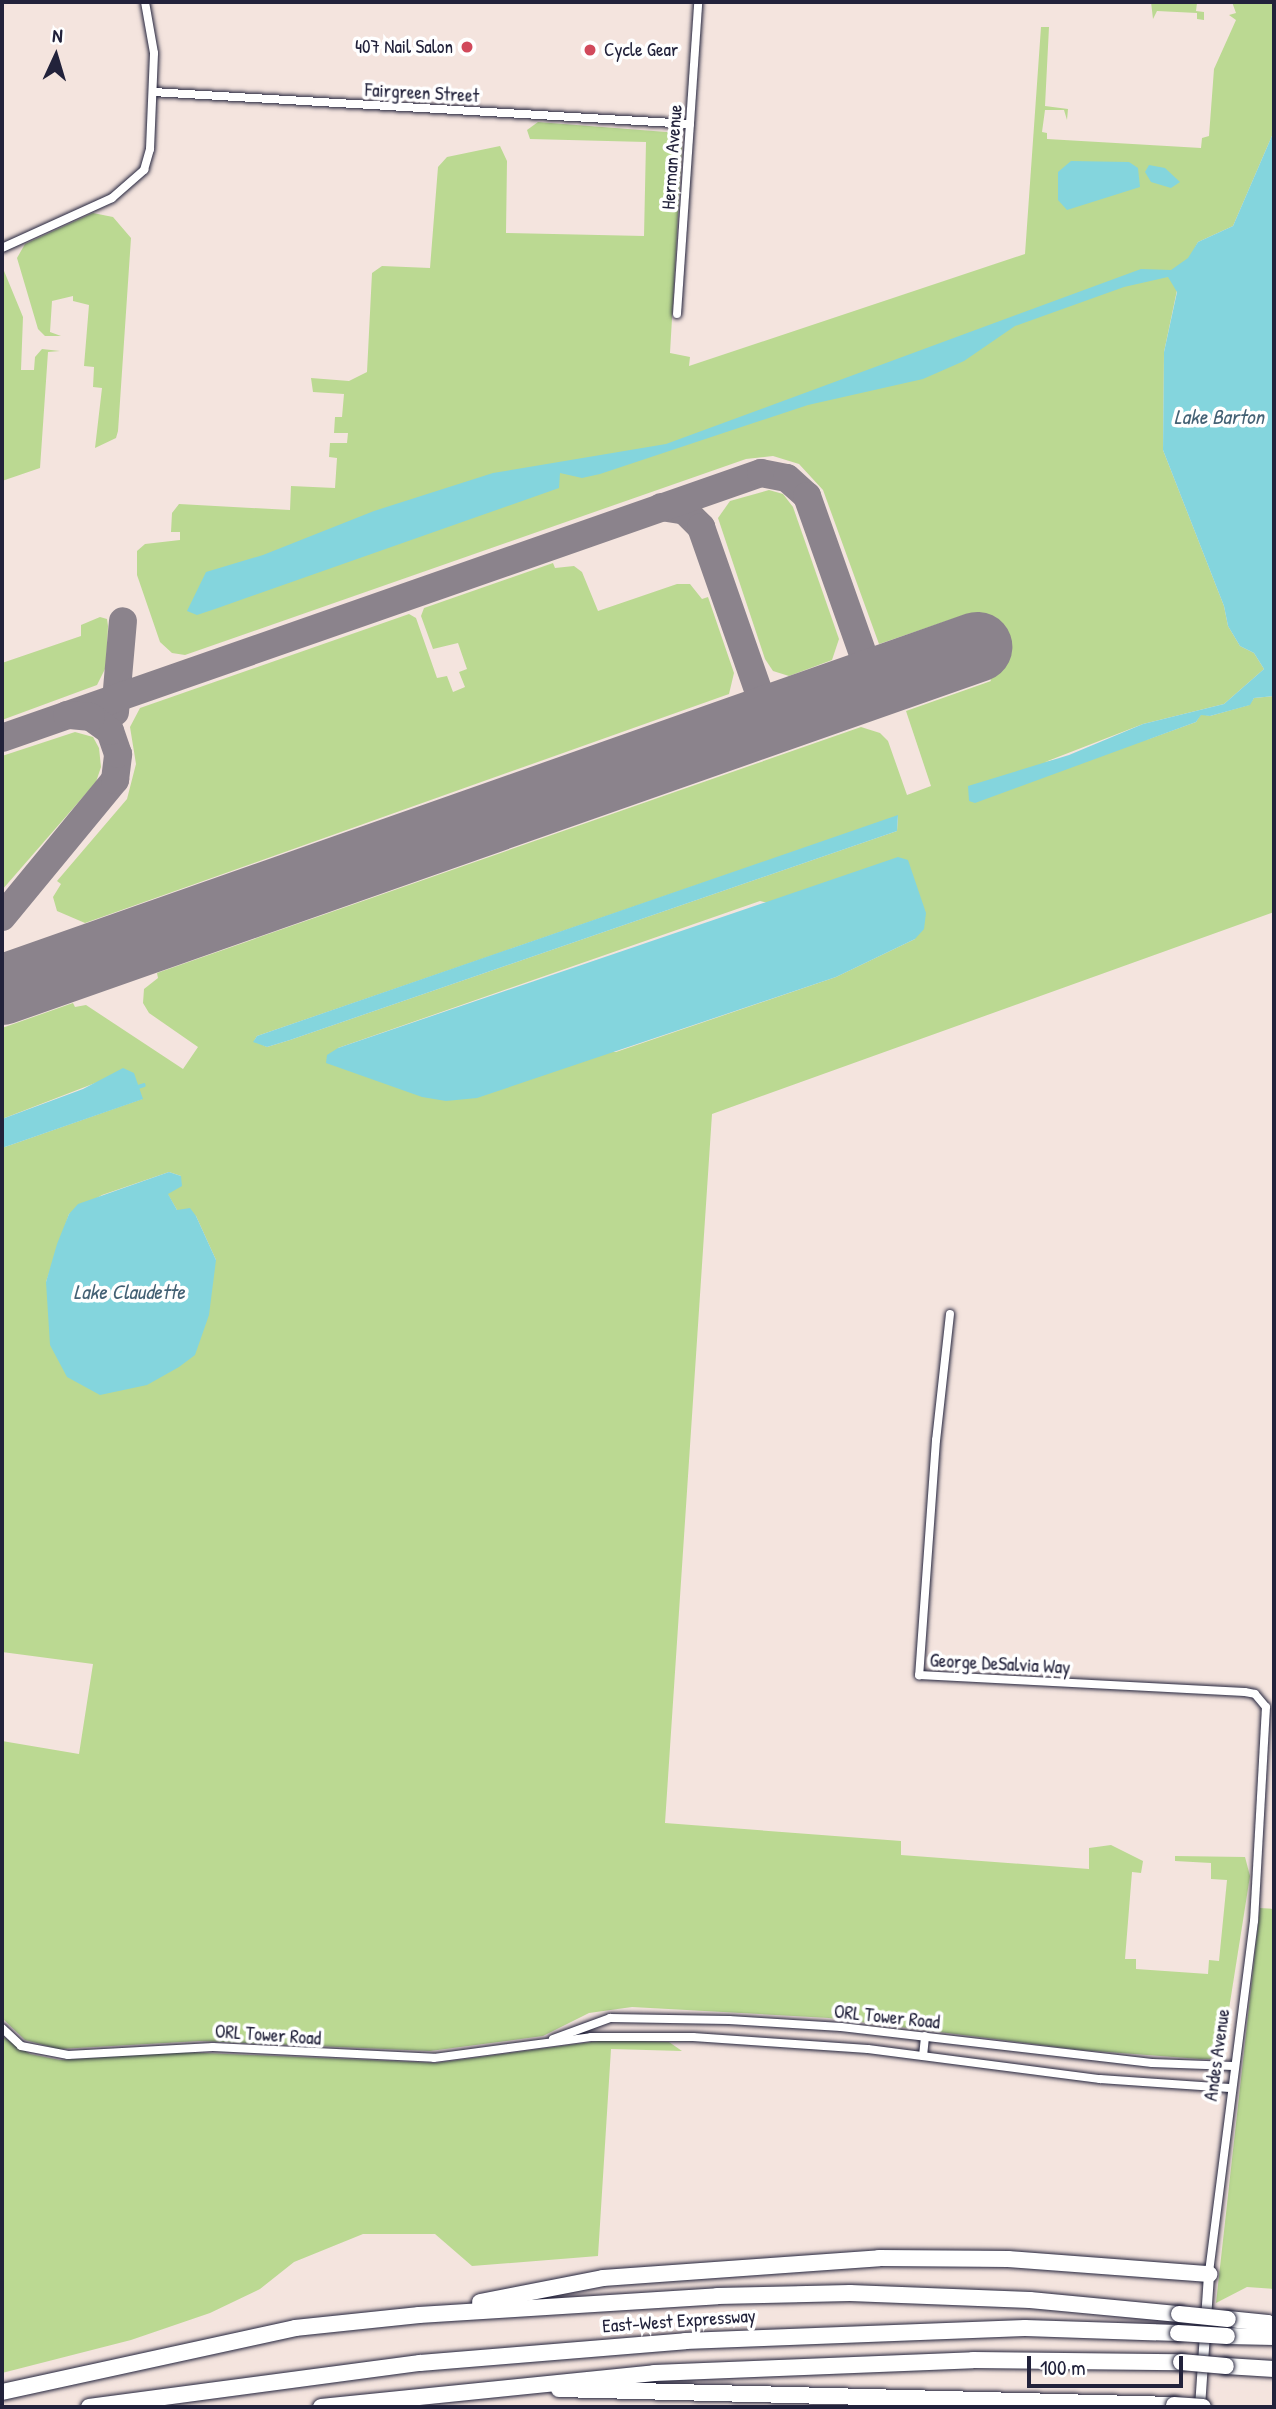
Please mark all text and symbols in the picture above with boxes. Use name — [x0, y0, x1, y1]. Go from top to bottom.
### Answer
north arrow — [21, 21, 91, 91]
text: N — [52, 22, 63, 48]
place label: 407 Nail Salon — [355, 36, 453, 58]
marker: 407 Nail Salon — [459, 39, 475, 55]
place label: Cycle Gear — [604, 39, 678, 61]
marker: Cycle Gear — [582, 42, 598, 58]
street label: Fairgreen Street — [364, 79, 480, 107]
street label: Herman Avenue — [657, 104, 687, 210]
water label: Lake Barton — [1174, 404, 1264, 430]
water label: Lake Claudette — [73, 1279, 185, 1305]
street label: George DeSalvia Way — [929, 1649, 1071, 1679]
street label: ORL Tower Road — [833, 2000, 941, 2034]
street label: Andes Avenue — [1199, 2008, 1235, 2102]
street label: ORL Tower Road — [214, 2020, 322, 2050]
street label: East-West Expressway — [602, 2304, 756, 2338]
scale bar — [1031, 2342, 1187, 2386]
text: 100 m — [1040, 2353, 1086, 2382]

